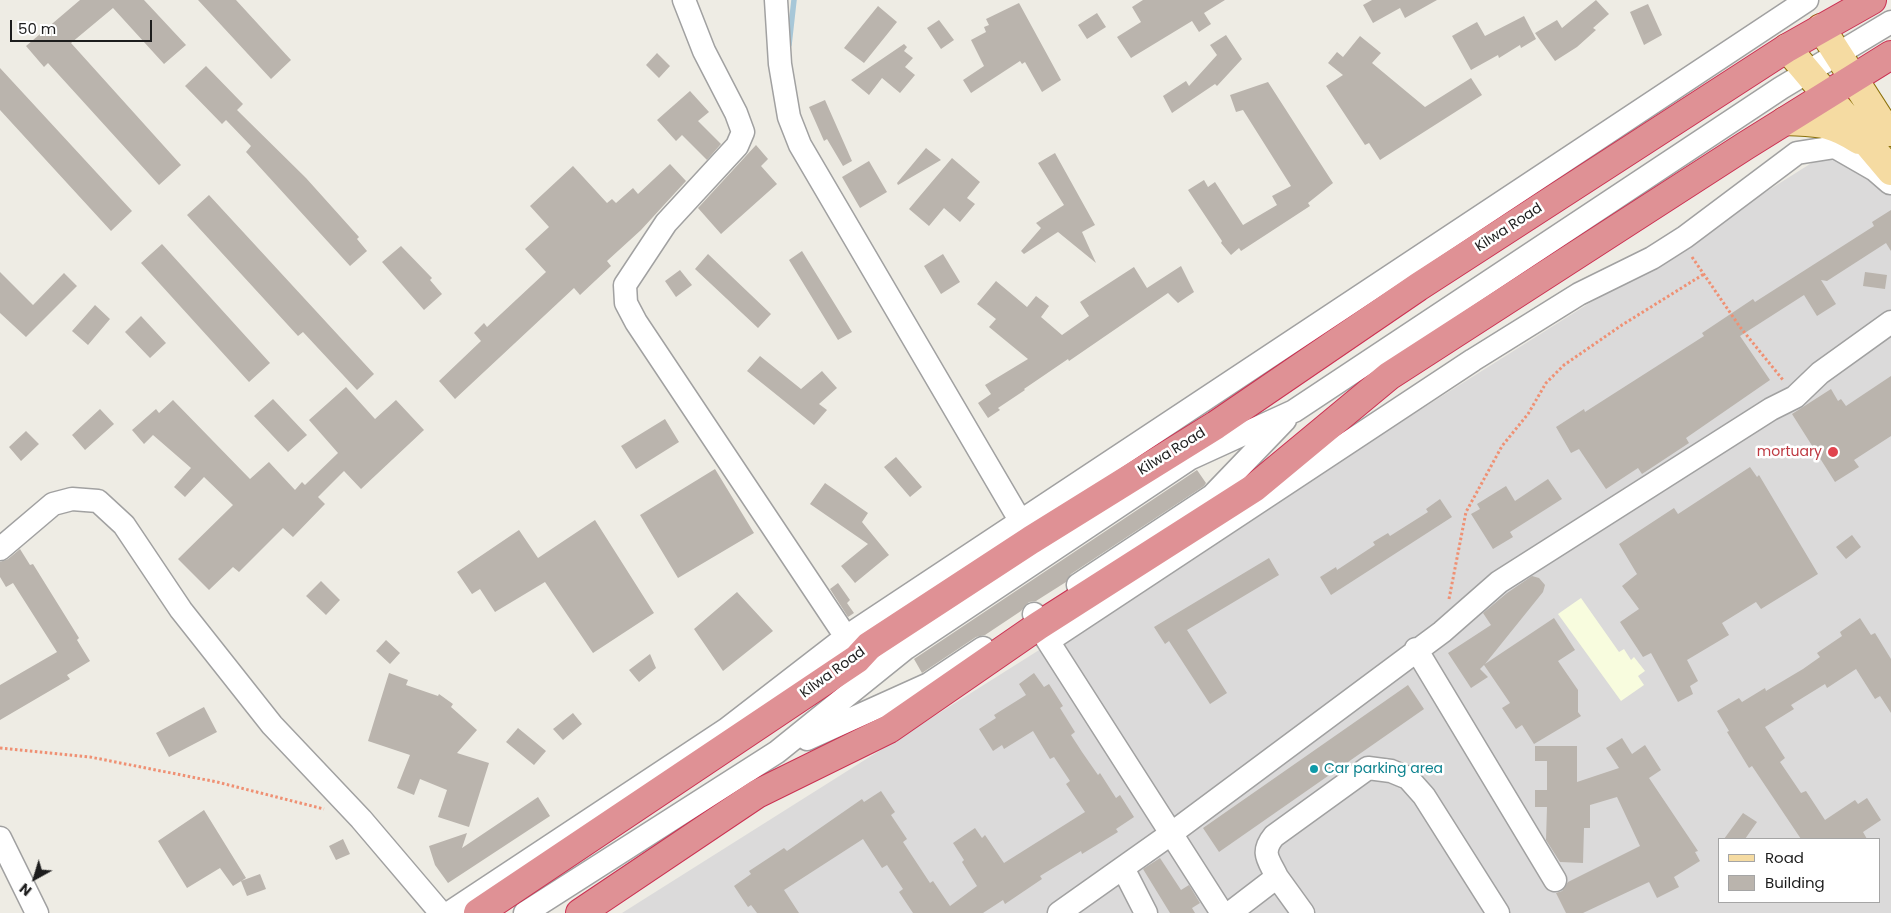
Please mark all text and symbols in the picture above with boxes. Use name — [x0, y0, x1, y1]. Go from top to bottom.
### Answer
scale bar — [12, 10, 155, 42]
text: 50 m — [18, 18, 56, 39]
street label: Kilwa Road — [1472, 200, 1546, 256]
street label: Kilwa Road — [1135, 425, 1209, 479]
place label: mortuary — [1757, 444, 1822, 460]
marker: mortuary — [1826, 445, 1840, 459]
street label: Kilwa Road — [797, 644, 869, 702]
place label: Car parking area — [1324, 761, 1443, 777]
marker: Car parking area — [1308, 763, 1320, 775]
legend — [1718, 838, 1881, 903]
text: Road — [1765, 847, 1804, 868]
north arrow — [10, 853, 60, 903]
text: Building — [1765, 872, 1825, 893]
text: N — [15, 879, 36, 901]

